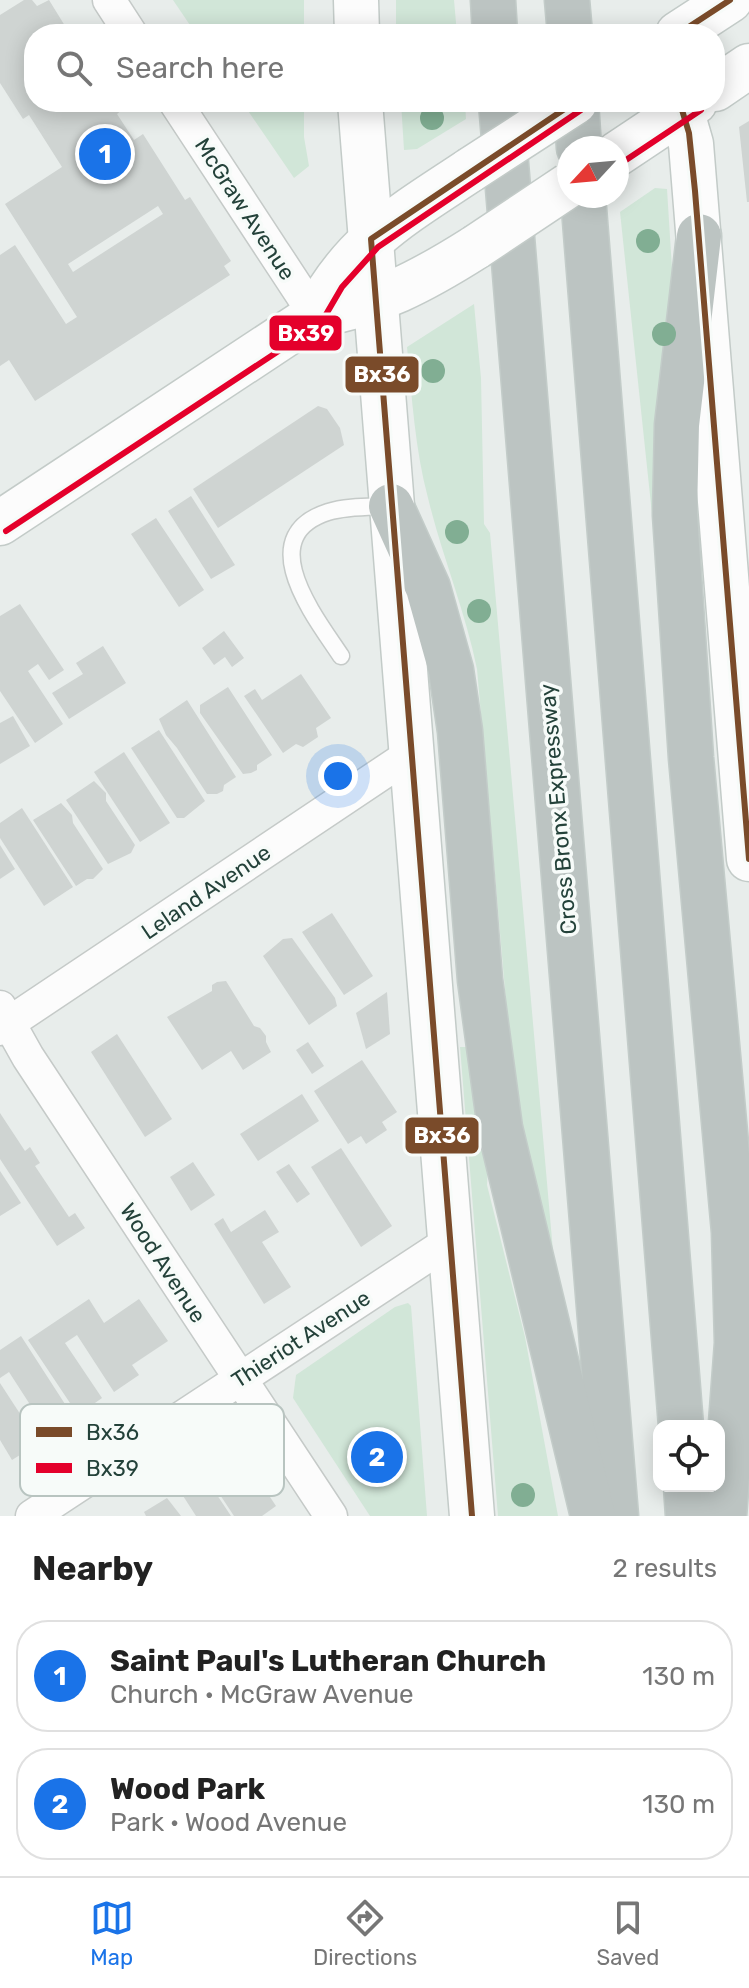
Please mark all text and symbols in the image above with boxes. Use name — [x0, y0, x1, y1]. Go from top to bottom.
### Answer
search box — [24, 24, 725, 112]
icon: search — [52, 46, 96, 90]
text: Search here — [116, 50, 284, 86]
pin: 1 — [79, 124, 131, 184]
street label: McGraw Avenue — [189, 133, 301, 285]
north arrow — [557, 136, 629, 208]
line badge: Bx39 — [268, 314, 343, 352]
text: Bx39 — [278, 320, 334, 347]
line badge: Bx36 — [344, 355, 420, 394]
text: Bx36 — [353, 361, 411, 388]
street label: Cross Bronx Expressway — [534, 683, 582, 935]
your location — [318, 756, 358, 796]
street label: Leland Avenue — [136, 839, 276, 945]
line badge: Bx36 — [404, 1116, 480, 1155]
text: Bx36 — [413, 1122, 471, 1149]
street label: Wood Avenue — [114, 1198, 212, 1328]
street label: Thieriot Avenue — [227, 1284, 375, 1394]
legend — [20, 1404, 284, 1496]
text: Bx36 — [86, 1419, 139, 1446]
map controls — [653, 1420, 725, 1492]
button: locate — [653, 1420, 725, 1492]
pin: 2 — [351, 1427, 403, 1487]
text: Bx39 — [86, 1455, 139, 1482]
text: Nearby — [32, 1548, 153, 1589]
text: 2 results — [613, 1553, 717, 1584]
text: Saint Paul's Lutheran Church — [110, 1643, 546, 1679]
text: 1 — [54, 1661, 66, 1692]
text: 130 m — [642, 1661, 715, 1692]
text: Church · McGraw Avenue — [110, 1679, 414, 1710]
text: Wood Park — [110, 1771, 265, 1807]
text: 2 — [52, 1789, 68, 1820]
text: 130 m — [642, 1789, 715, 1820]
text: Park · Wood Avenue — [110, 1807, 347, 1838]
tab: Map — [90, 1896, 134, 1971]
tab: Directions — [313, 1896, 417, 1971]
tab: Saved — [597, 1896, 659, 1971]

